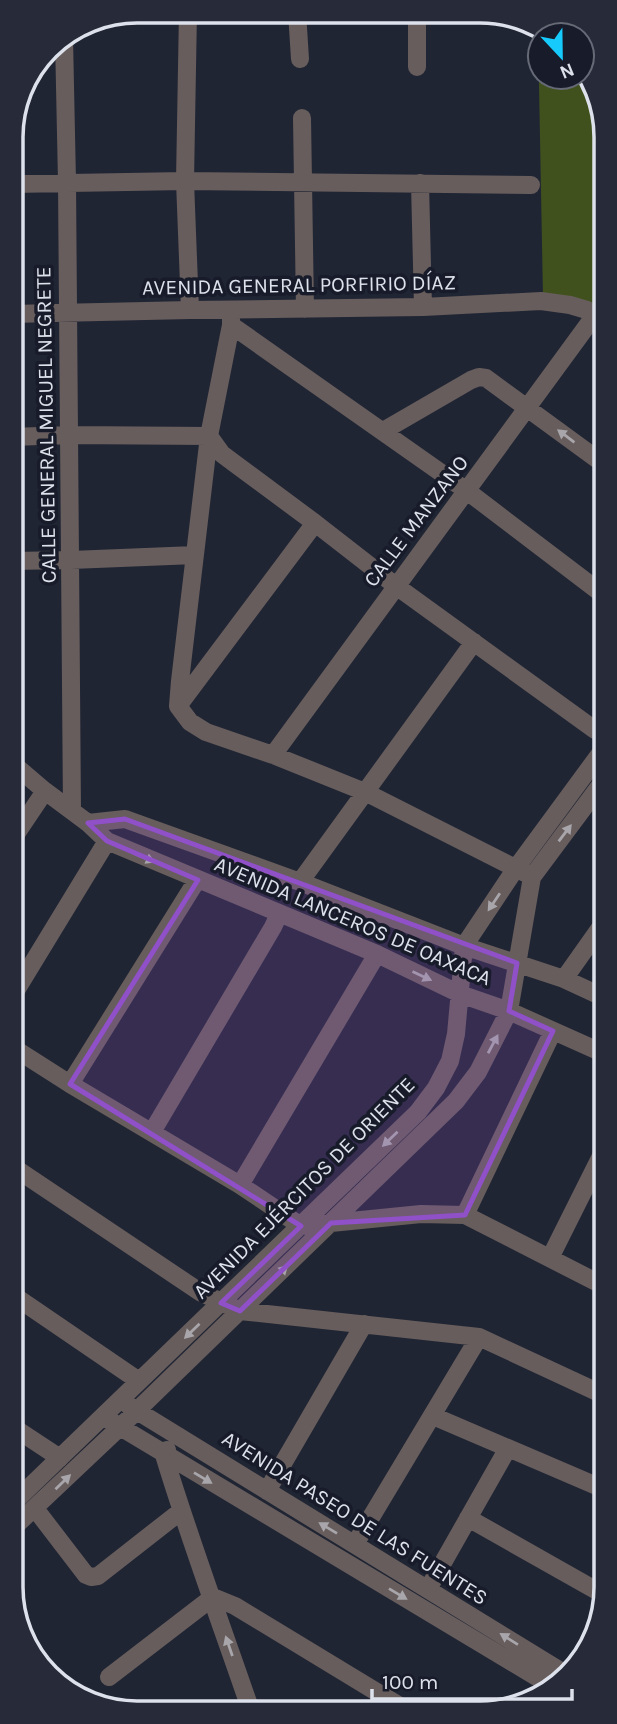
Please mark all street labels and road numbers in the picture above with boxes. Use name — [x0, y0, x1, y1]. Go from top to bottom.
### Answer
street label: CALLE GENERAL MIGUEL NEGRETE — [31, 266, 61, 584]
street label: AVENIDA GENERAL PORFIRIO DÍAZ — [142, 270, 456, 300]
street label: CALLE MANZANO — [359, 451, 473, 591]
street label: AVENIDA LANCEROS DE OAXACA — [211, 852, 495, 990]
street label: AVENIDA EJÉRCITOS DE ORIENTE — [188, 1072, 420, 1304]
street label: AVENIDA PASEO DE LAS FUENTES — [218, 1426, 492, 1610]

